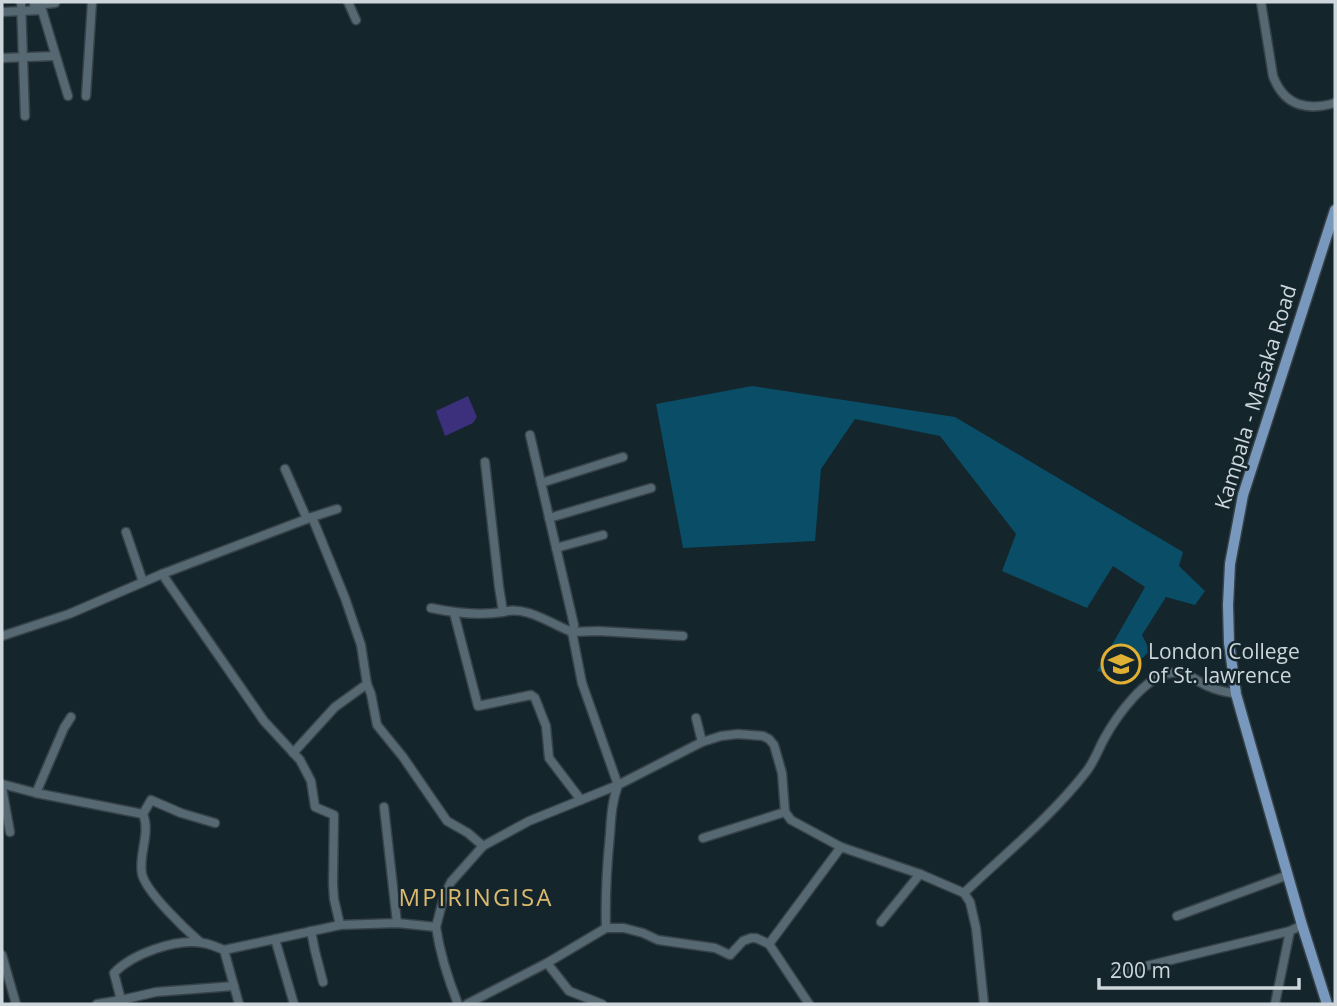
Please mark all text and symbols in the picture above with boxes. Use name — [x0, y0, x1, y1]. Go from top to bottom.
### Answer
street label: Kampala - Masaka Road — [1208, 281, 1303, 513]
place label: London College of St. lawrence — [1148, 637, 1300, 689]
school or university icon: London College of St. lawrence — [1100, 643, 1142, 685]
district label: MPIRINGISA — [399, 880, 553, 913]
scale bar — [1099, 946, 1298, 990]
text: 200 m — [1110, 956, 1171, 984]

